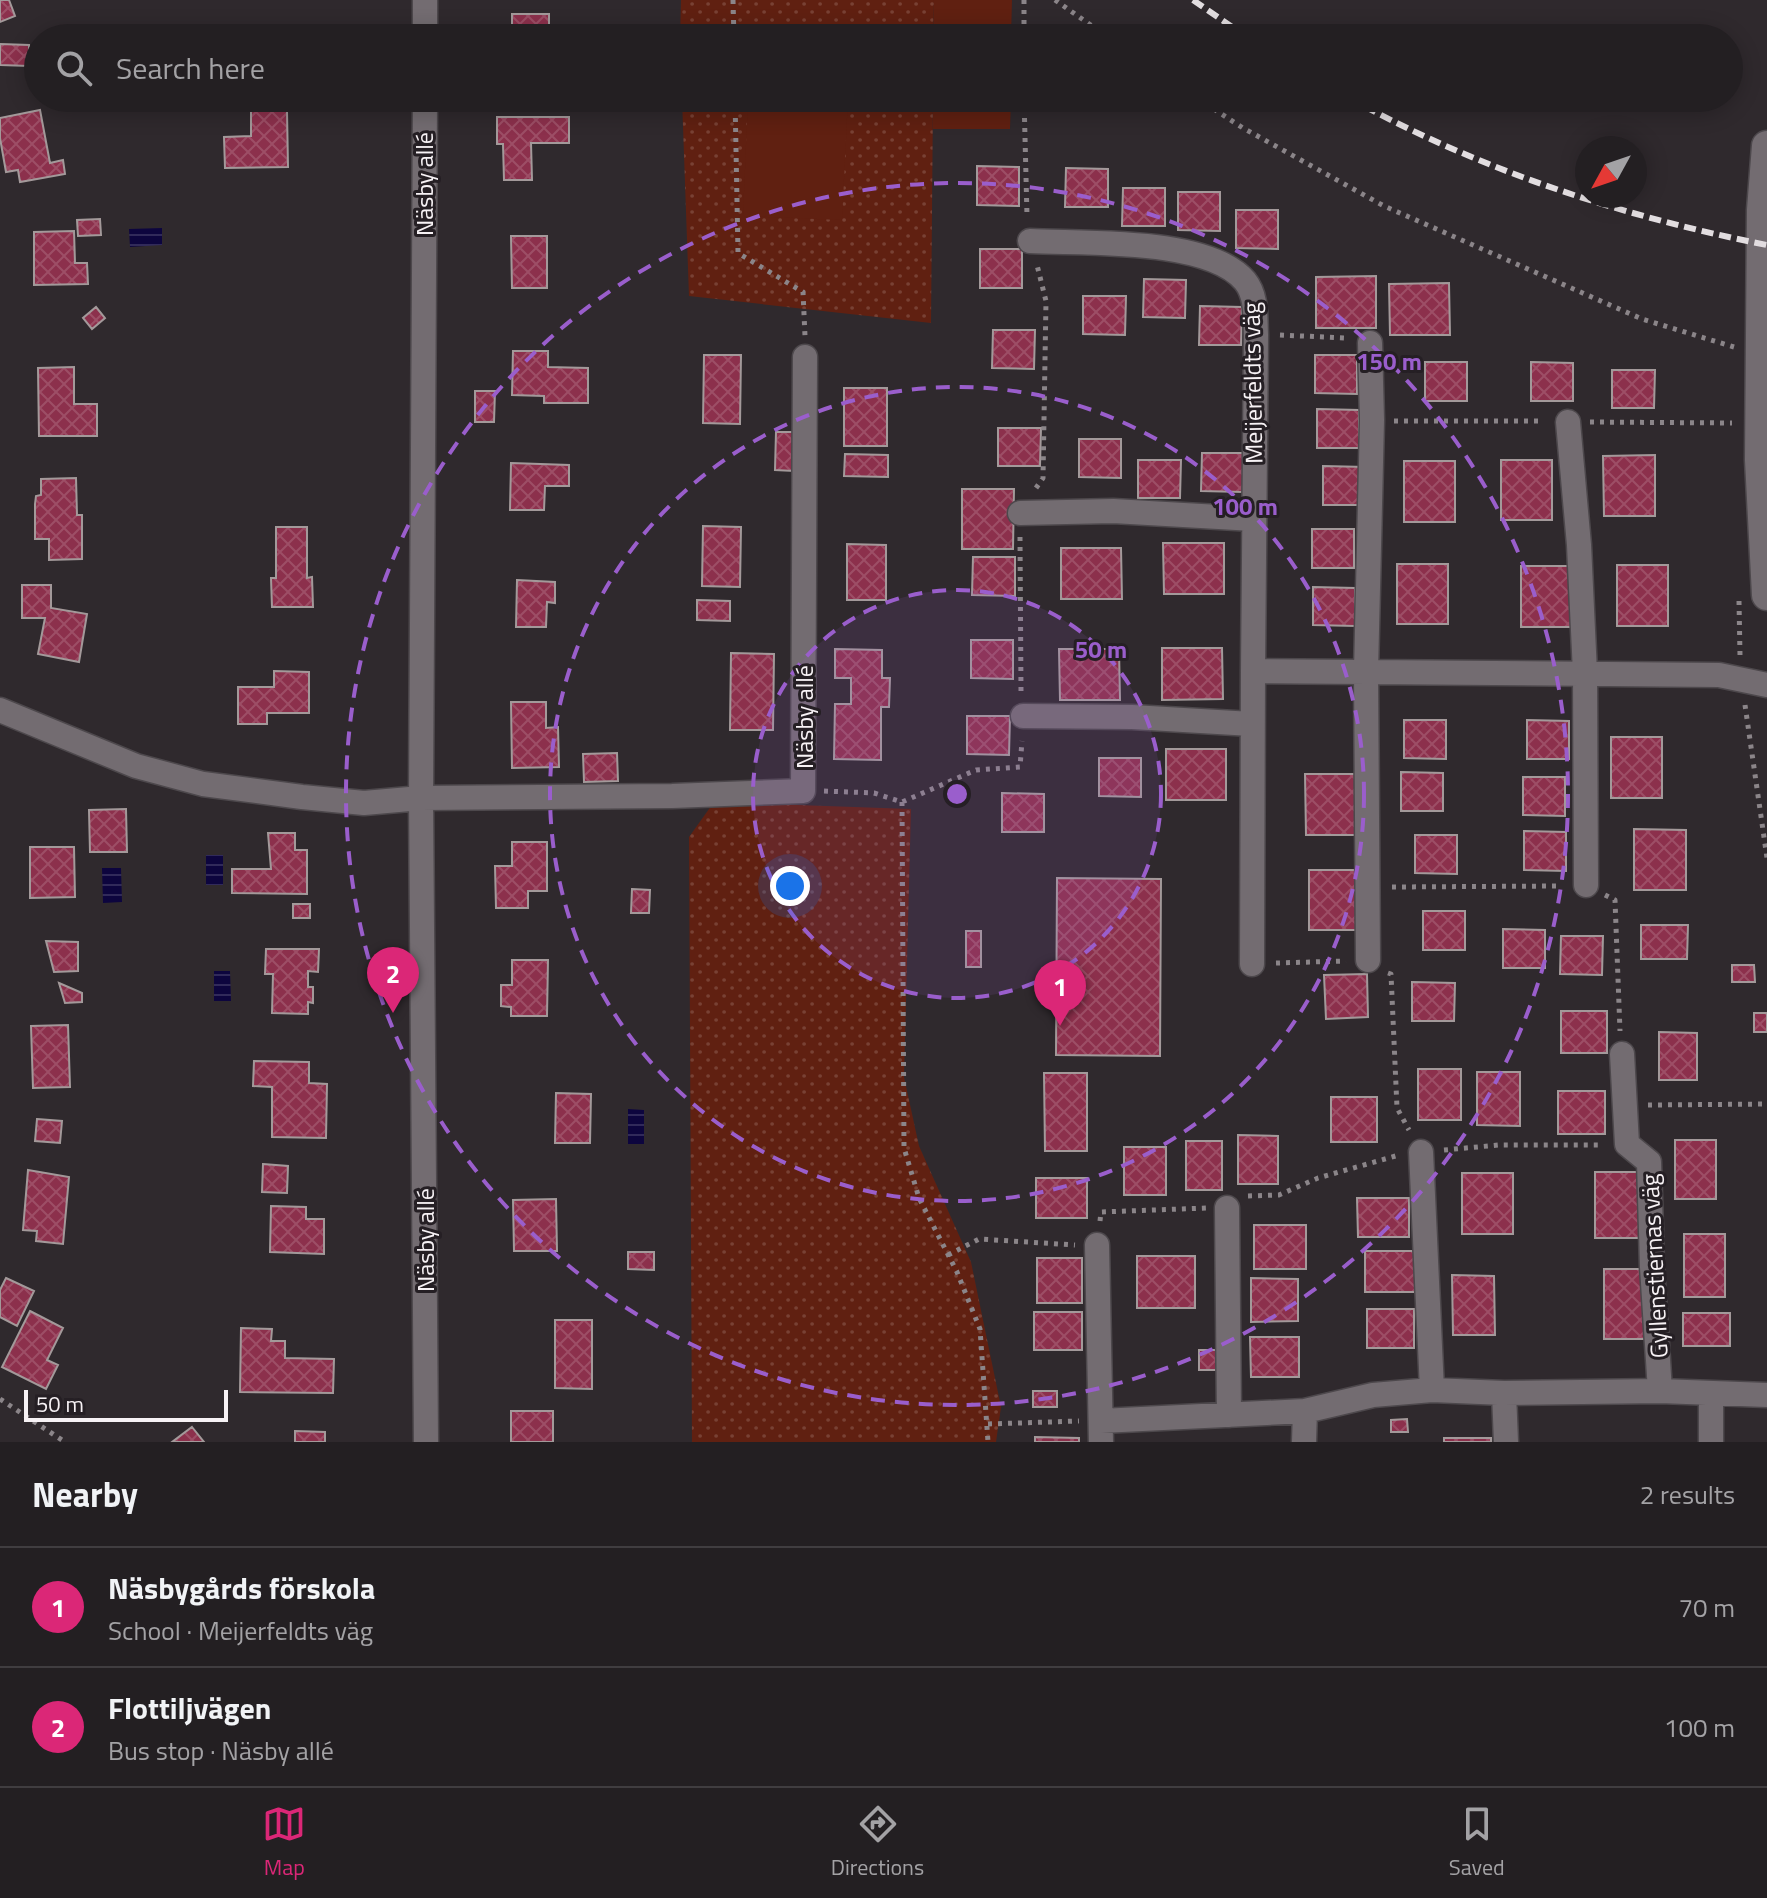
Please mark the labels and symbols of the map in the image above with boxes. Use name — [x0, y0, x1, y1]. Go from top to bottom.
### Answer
street label: Näsby allé — [406, 132, 442, 236]
north arrow — [1575, 136, 1647, 208]
street label: Meijerfeldts väg — [1233, 302, 1271, 464]
text: 150 m — [1356, 343, 1422, 379]
text: 100 m — [1212, 488, 1278, 524]
text: 50 m — [1075, 631, 1127, 667]
street label: Näsby allé — [786, 665, 822, 769]
centre of rings — [943, 780, 971, 808]
your location — [770, 866, 810, 906]
pin: 2 — [367, 947, 419, 1013]
pin: 1 — [1034, 960, 1086, 1026]
street label: Gyllenstiernas väg — [1631, 1173, 1677, 1359]
street label: Näsby allé — [407, 1188, 443, 1292]
scale bar — [24, 1386, 228, 1422]

